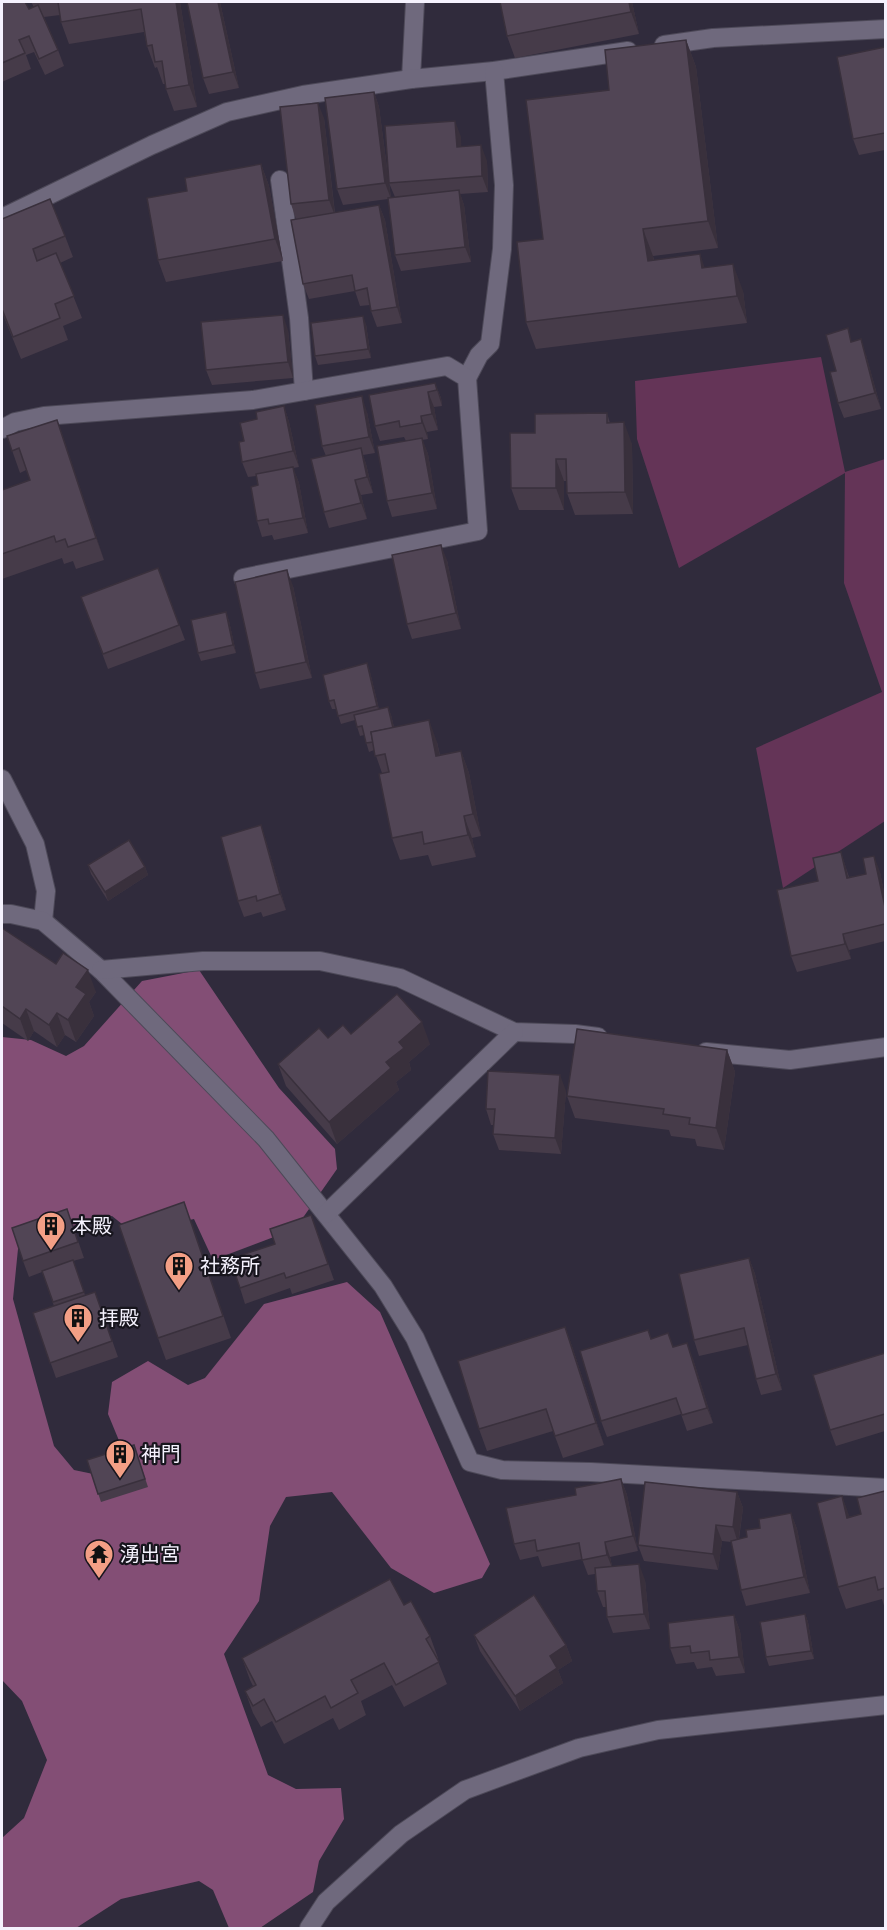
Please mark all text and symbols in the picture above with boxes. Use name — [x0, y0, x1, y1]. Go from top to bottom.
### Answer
building icon: 本殿 — [35, 1210, 67, 1252]
place label: 本殿 — [72, 1212, 112, 1240]
building icon: 社務所 — [163, 1250, 195, 1292]
place label: 社務所 — [200, 1252, 260, 1280]
building icon: 拝殿 — [62, 1302, 94, 1344]
place label: 拝殿 — [99, 1304, 139, 1332]
building icon: 神門 — [104, 1438, 136, 1480]
place label: 神門 — [141, 1440, 181, 1468]
temple icon: 湧出宮 — [83, 1538, 115, 1580]
place label: 湧出宮 — [120, 1540, 180, 1568]

